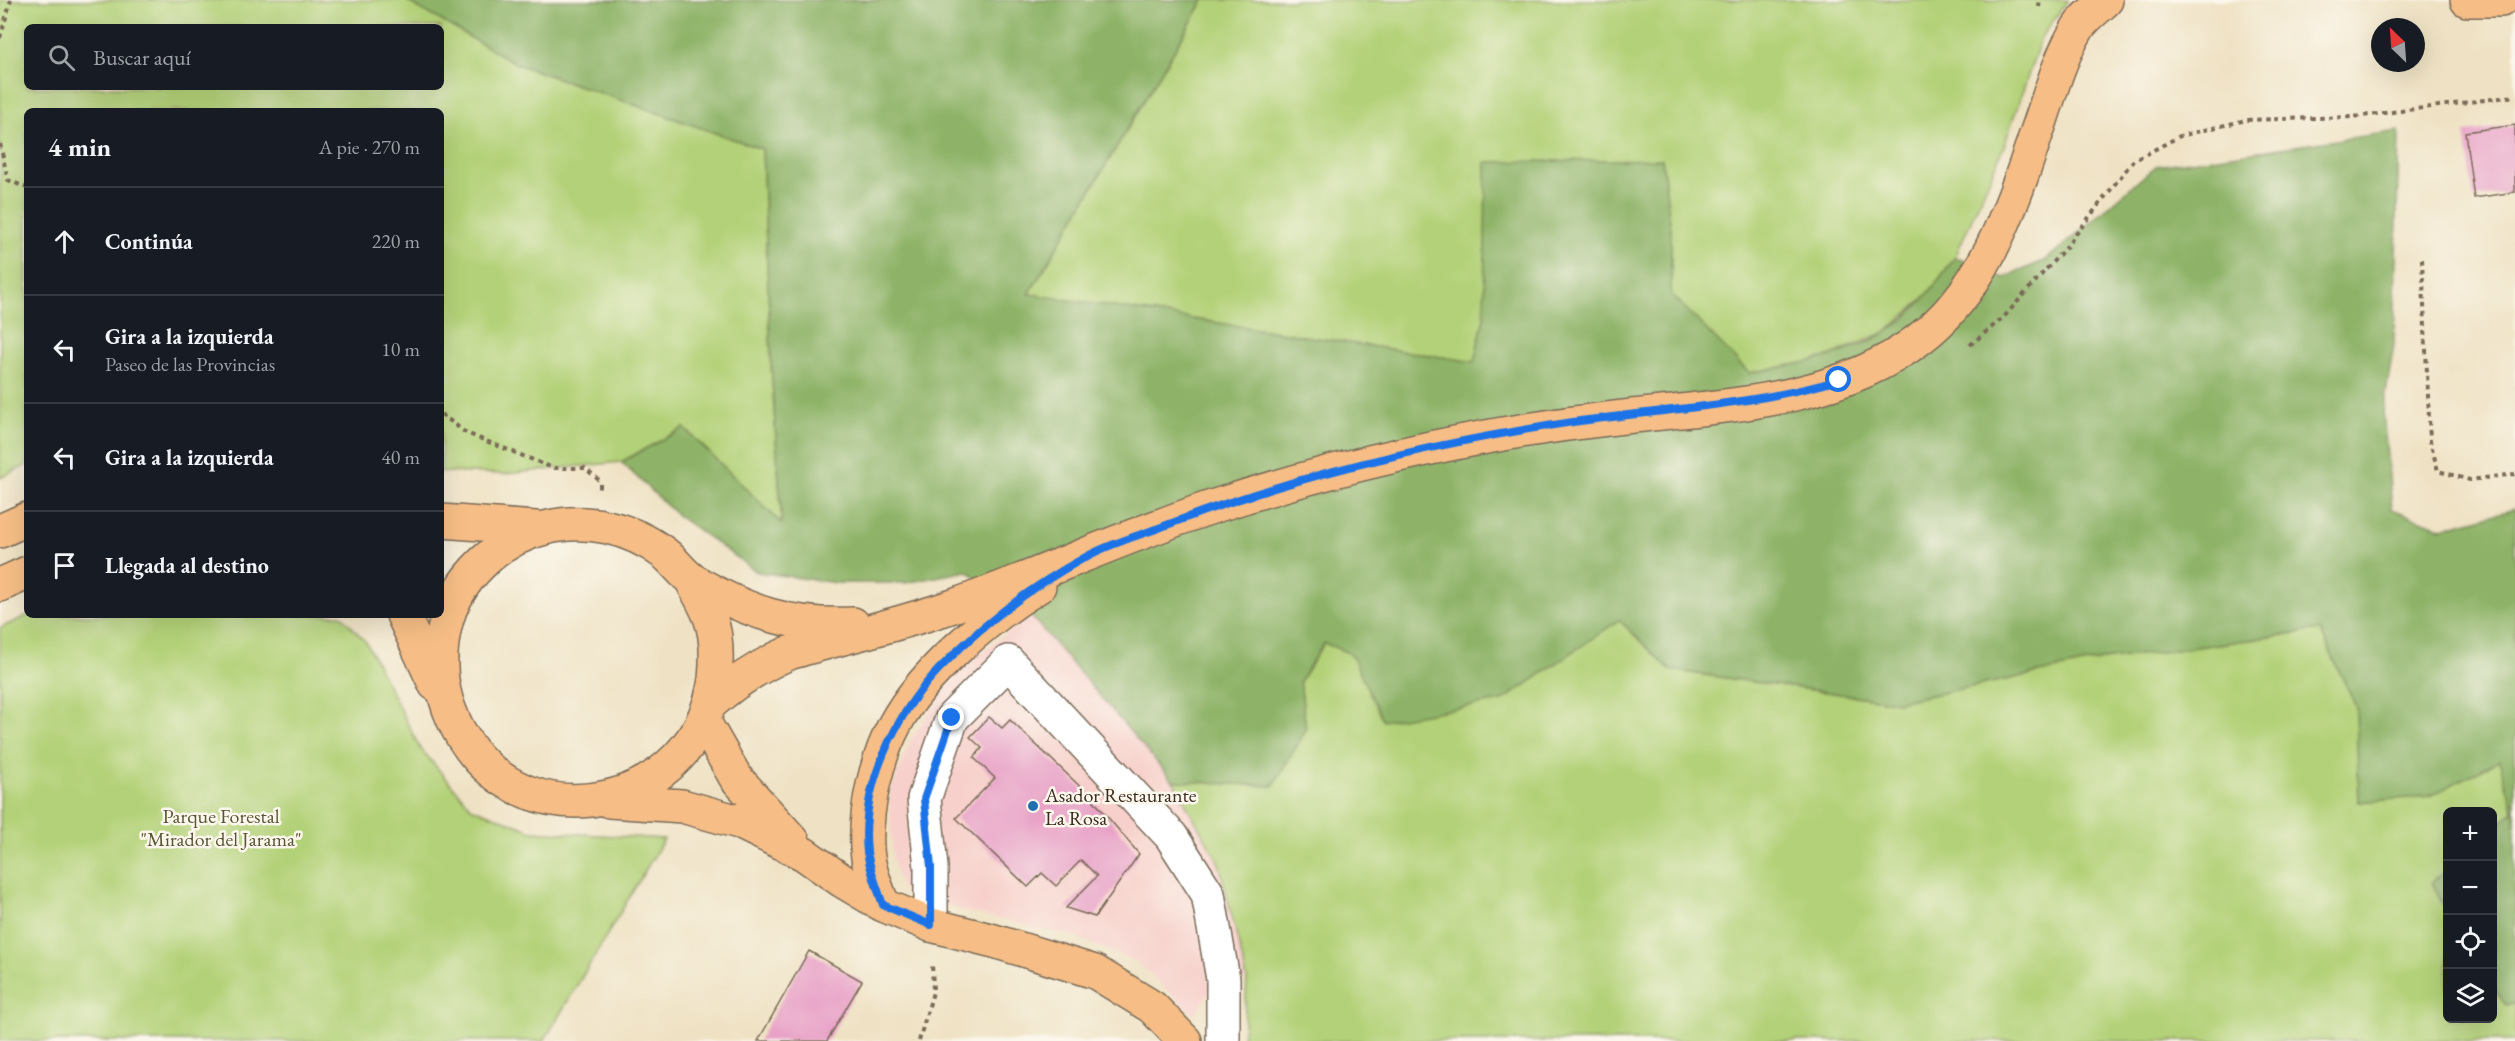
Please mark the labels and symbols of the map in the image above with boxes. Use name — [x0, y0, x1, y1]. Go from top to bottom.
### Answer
north arrow — [2371, 18, 2425, 72]
route start — [1825, 366, 1851, 392]
route end — [938, 704, 964, 730]
place label: Asador Restaurante La Rosa — [1044, 782, 1197, 831]
marker: Asador Restaurante La Rosa — [1026, 799, 1040, 813]
park label: Parque Forestal "Mirador del Jarama" — [140, 803, 302, 852]

